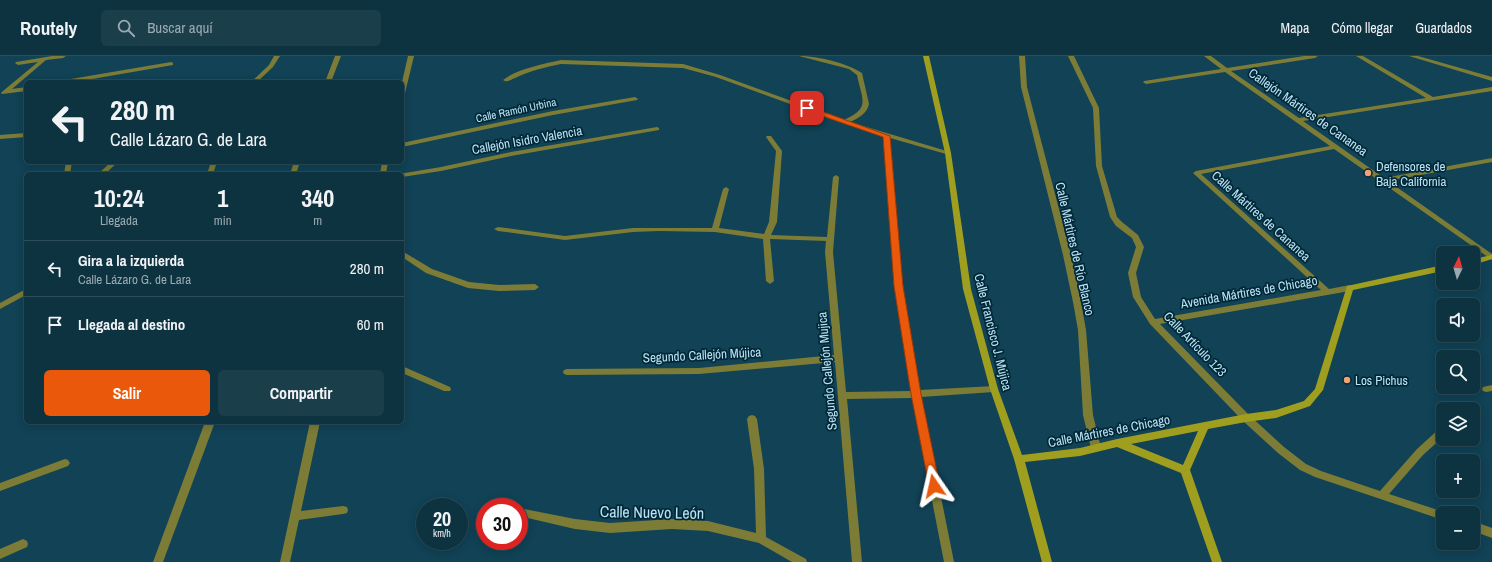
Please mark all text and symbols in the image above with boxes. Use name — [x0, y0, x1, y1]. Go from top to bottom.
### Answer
search box — [101, 10, 381, 46]
text: Routely — [20, 15, 77, 41]
icon: search — [115, 17, 137, 39]
text: Buscar aquí — [147, 17, 213, 38]
text: Mapa — [1281, 19, 1309, 37]
text: Cómo llegar — [1331, 19, 1393, 37]
text: Guardados — [1415, 19, 1472, 37]
street label: Callejón Mártires de Cananea — [1245, 64, 1371, 160]
text: 280 m — [110, 91, 175, 129]
pin — [790, 91, 824, 125]
street label: Calle Ramón Urbina — [475, 95, 557, 125]
icon: left — [44, 96, 96, 148]
icon: arrive — [796, 97, 818, 119]
street label: Callejón Isidro Valencia — [470, 122, 584, 158]
text: Calle Lázaro G. de Lara — [110, 127, 267, 152]
place label: Defensores de Baja California — [1376, 158, 1447, 190]
street label: Calle Mártires de Cananea — [1208, 167, 1314, 265]
marker: Defensores de Baja California — [1363, 168, 1373, 178]
street label: Calle Mártires de Río Blanco — [1051, 181, 1099, 317]
text: 10:24 — [94, 182, 144, 214]
text: 1 — [217, 182, 228, 214]
text: 340 — [301, 182, 334, 214]
text: Llegada — [100, 212, 138, 229]
text: min — [214, 212, 232, 229]
text: m — [313, 212, 322, 229]
north arrow — [1436, 246, 1480, 290]
map controls — [1436, 246, 1480, 550]
text: Gira a la izquierda — [78, 250, 184, 271]
icon: left — [44, 258, 66, 280]
text: 280 m — [350, 258, 384, 279]
text: Calle Lázaro G. de Lara — [78, 271, 191, 288]
street label: Calle Francisco J. Mújica — [970, 272, 1016, 392]
street label: Avenida Mártires de Chicago — [1178, 272, 1319, 313]
button: sound — [1436, 298, 1480, 342]
street label: Calle Artículo 123 — [1160, 308, 1230, 380]
street label: Segundo Callejón Mujica — [813, 311, 841, 431]
icon: arrive — [44, 314, 66, 336]
text: Llegada al destino — [78, 314, 185, 335]
text: 60 m — [357, 314, 384, 335]
street label: Segundo Callejón Mújica — [642, 343, 762, 367]
button: search — [1436, 350, 1480, 394]
button: Salir — [44, 370, 210, 416]
button: Compartir — [218, 370, 384, 416]
place label: Los Pichus — [1355, 372, 1408, 389]
marker: Los Pichus — [1342, 375, 1352, 385]
button: layers — [1436, 402, 1480, 446]
street label: Calle Mártires de Chicago — [1047, 411, 1171, 451]
button: + — [1436, 454, 1480, 498]
position arrow — [913, 465, 955, 507]
speed limit sign: 30 — [476, 498, 528, 550]
street label: Calle Nuevo León — [600, 500, 704, 524]
text: 20 — [433, 505, 451, 532]
button: − — [1436, 506, 1480, 550]
text: km/h — [433, 527, 451, 540]

